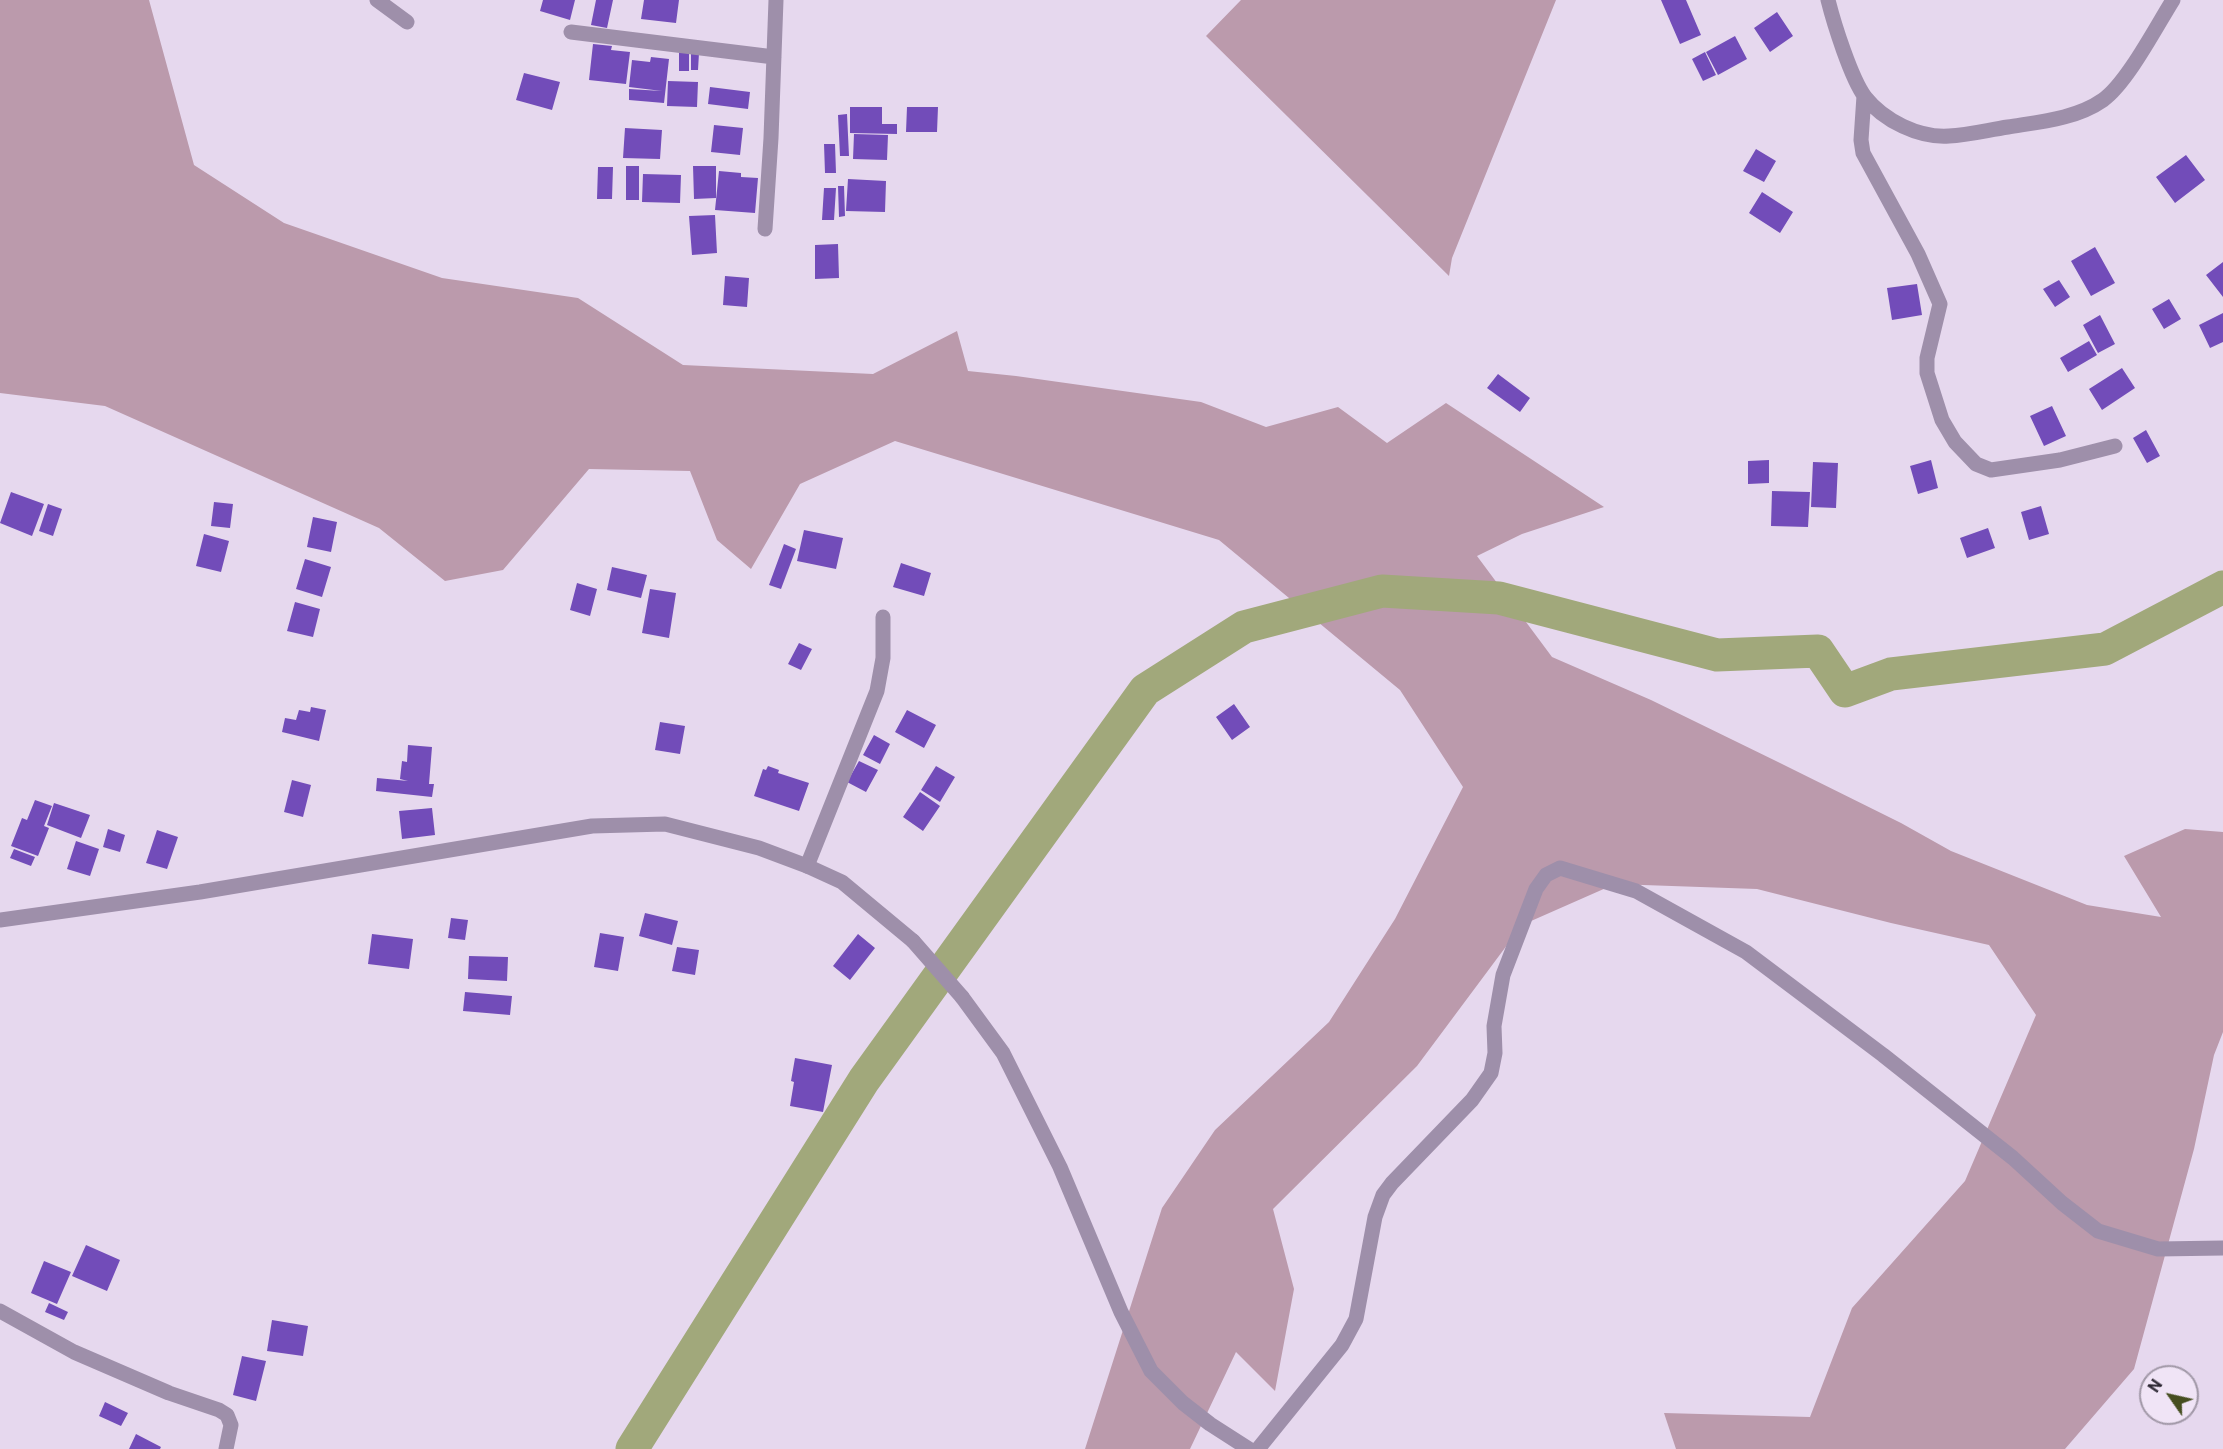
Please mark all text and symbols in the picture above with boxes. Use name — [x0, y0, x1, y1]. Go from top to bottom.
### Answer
north arrow — [2139, 1365, 2199, 1425]
text: N — [2144, 1376, 2166, 1396]

